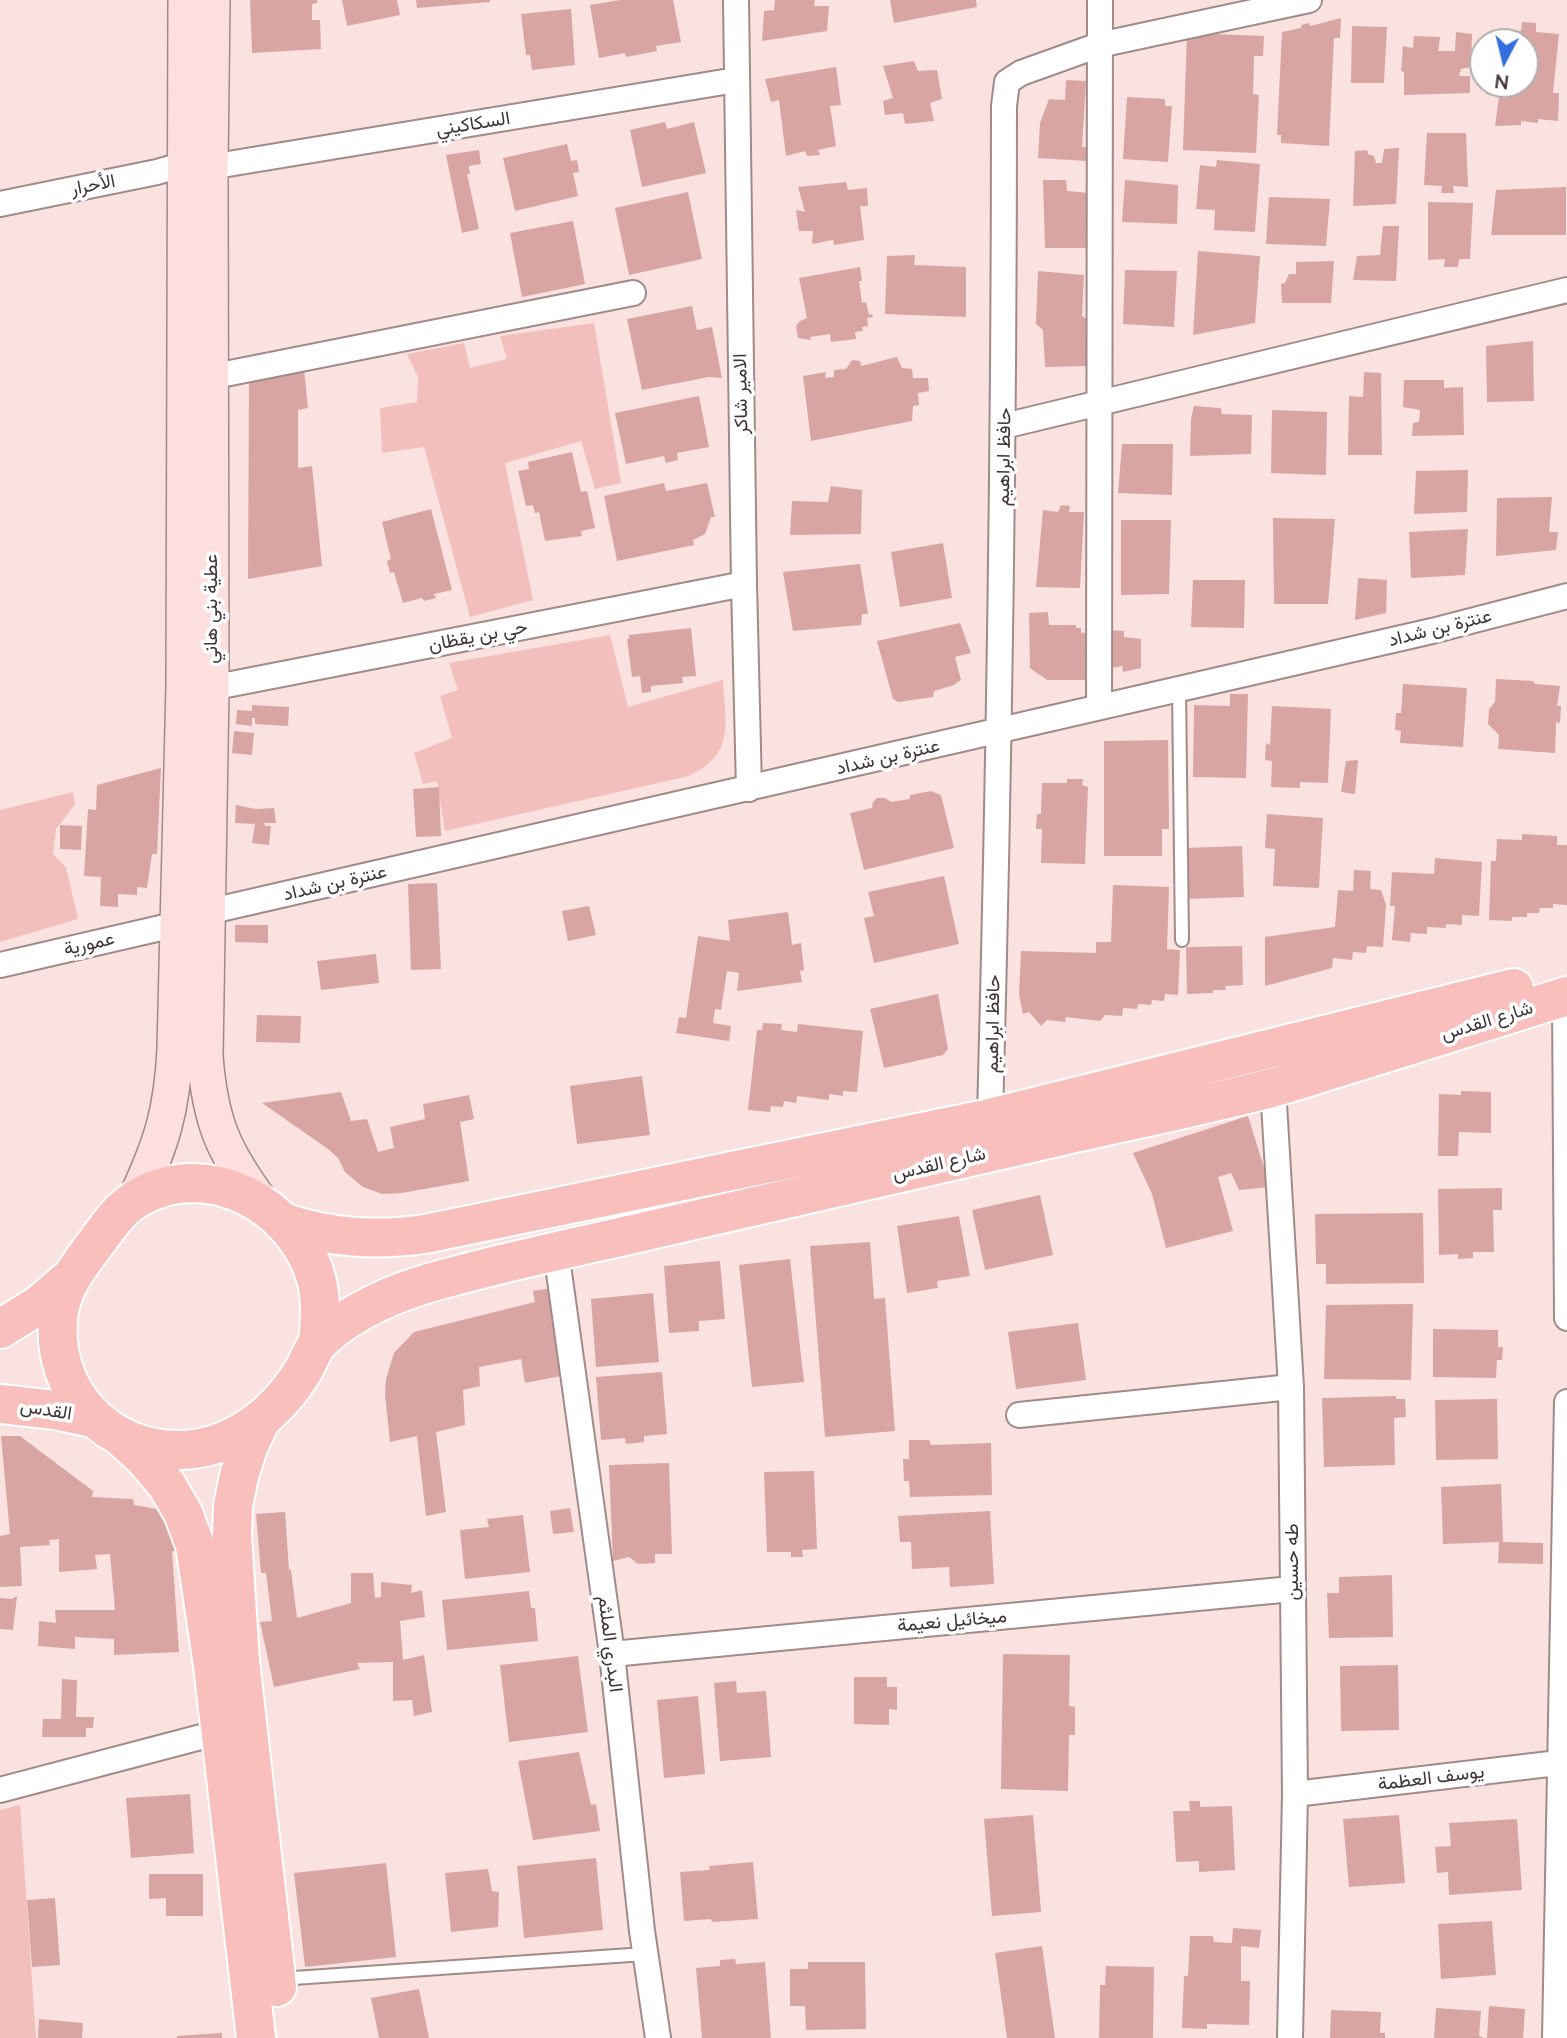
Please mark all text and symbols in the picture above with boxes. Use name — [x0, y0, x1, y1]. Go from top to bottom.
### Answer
north arrow — [1469, 28, 1539, 98]
text: N — [1493, 69, 1510, 95]
street label: السكاكيني — [434, 107, 512, 141]
street label: الأحرار — [69, 170, 117, 200]
street label: الامير شاكر — [729, 353, 753, 435]
street label: حافظ ابراهيم — [992, 408, 1016, 506]
street label: عطية بني هاني — [200, 554, 222, 664]
street label: عنترة بن شداد — [1386, 604, 1494, 652]
street label: حي بن يقظان — [427, 615, 529, 657]
street label: عنترة بن شداد — [834, 734, 942, 780]
street label: عنترة بن شداد — [281, 860, 389, 906]
street label: عمورية — [61, 927, 117, 961]
street label: حافظ ابراهيم — [981, 975, 1005, 1073]
street label: شارع القدس — [1438, 996, 1536, 1046]
street label: شارع القدس — [890, 1142, 988, 1186]
street label: القدس — [19, 1395, 73, 1425]
street label: طه حسين — [1281, 1523, 1303, 1601]
street label: البدري الملثم — [593, 1594, 627, 1694]
street label: ميخائيل نعيمة — [896, 1605, 1008, 1637]
street label: يوسف العظمة — [1376, 1760, 1486, 1796]

